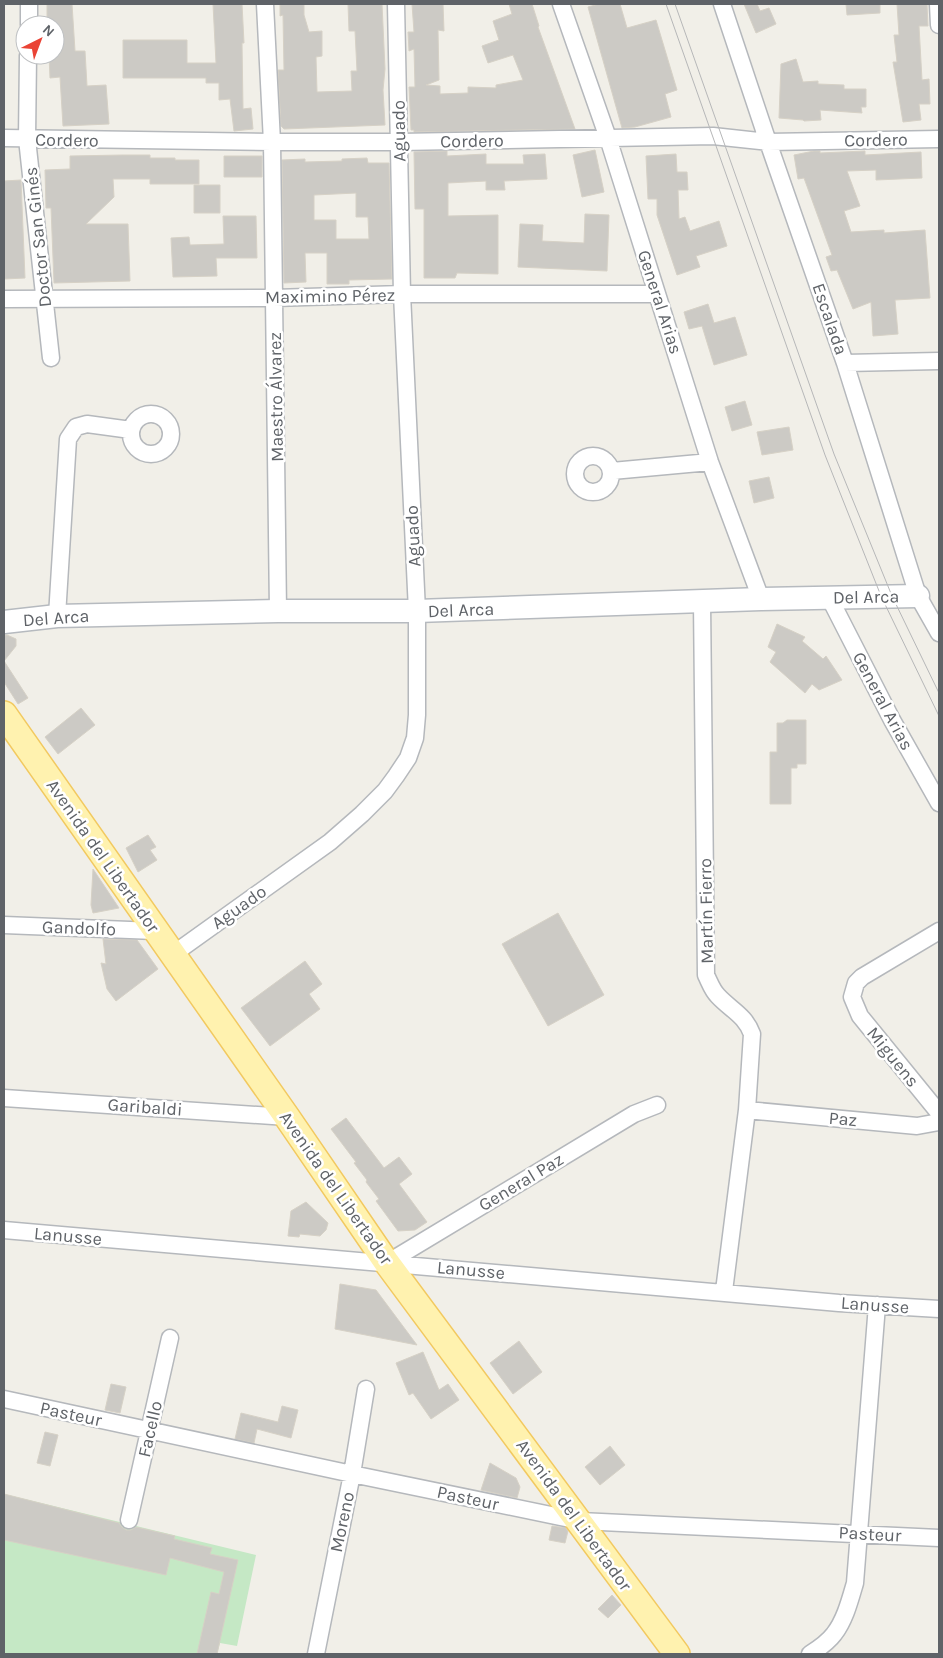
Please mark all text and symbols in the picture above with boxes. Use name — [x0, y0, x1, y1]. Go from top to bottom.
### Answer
north arrow — [15, 15, 65, 65]
text: N — [39, 21, 58, 40]
street label: Aguado — [387, 100, 411, 162]
street label: Cordero — [35, 128, 99, 152]
street label: Cordero — [844, 128, 908, 152]
street label: Cordero — [440, 129, 504, 153]
street label: Doctor San Ginés — [20, 166, 56, 308]
street label: General Arias — [633, 247, 687, 357]
street label: Escalada — [808, 280, 852, 358]
street label: Maximino Pérez — [265, 284, 395, 308]
street label: Maestro Álvarez — [263, 332, 288, 462]
street label: Aguado — [400, 505, 426, 567]
street label: Del Arca — [833, 585, 899, 609]
street label: Del Arca — [427, 598, 495, 622]
street label: Del Arca — [22, 605, 90, 631]
street label: General Arias — [848, 648, 918, 754]
street label: Avenida del Libertador — [42, 775, 165, 937]
street label: Martín Fierro — [694, 858, 718, 964]
street label: Aguado — [207, 880, 271, 934]
street label: Gandolfo — [42, 916, 116, 940]
street label: Miguens — [862, 1022, 924, 1092]
street label: Garibaldi — [107, 1093, 183, 1121]
street label: Avenida del Libertador — [275, 1107, 398, 1269]
street label: Paz — [828, 1107, 858, 1131]
street label: General Paz — [475, 1148, 567, 1216]
street label: Lanusse — [33, 1222, 103, 1250]
street label: Lanusse — [436, 1256, 506, 1284]
street label: Lanusse — [840, 1292, 910, 1318]
street label: Pasteur — [38, 1397, 104, 1431]
street label: Facello — [133, 1399, 167, 1459]
street label: Avenida del Libertador — [511, 1435, 637, 1596]
street label: Pasteur — [435, 1481, 501, 1515]
street label: Moreno — [325, 1490, 359, 1554]
street label: Pasteur — [838, 1521, 902, 1547]

